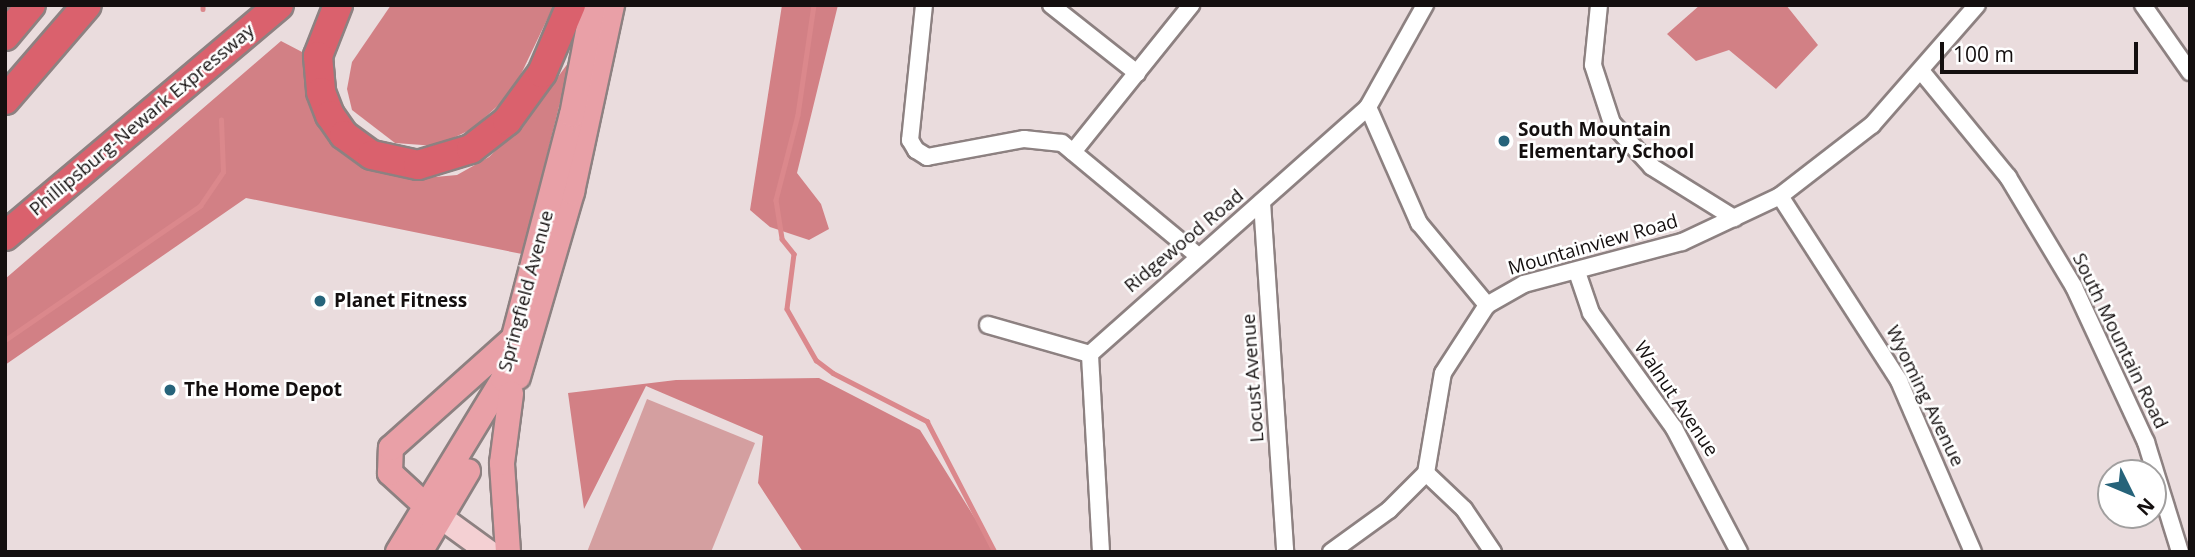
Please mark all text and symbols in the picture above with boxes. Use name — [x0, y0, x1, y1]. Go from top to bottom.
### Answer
street label: Phillipsburg-Newark Expressway — [25, 19, 259, 221]
scale bar — [1943, 28, 2141, 72]
text: 100 m — [1953, 40, 2014, 68]
place label: South Mountain Elementary School — [1518, 119, 1694, 163]
marker: South Mountain Elementary School — [1496, 133, 1512, 149]
street label: Ridgewood Road — [1120, 185, 1248, 297]
street label: Springfield Avenue — [494, 208, 558, 374]
street label: Mountainview Road — [1505, 210, 1681, 280]
street label: South Mountain Road — [2068, 249, 2172, 433]
place label: Planet Fitness — [334, 290, 467, 312]
marker: Planet Fitness — [312, 293, 328, 309]
street label: Locust Avenue — [1237, 313, 1269, 443]
street label: Wyoming Avenue — [1881, 322, 1969, 470]
street label: Walnut Avenue — [1629, 337, 1723, 461]
place label: The Home Depot — [184, 379, 342, 401]
marker: The Home Depot — [162, 382, 178, 398]
north arrow — [2097, 459, 2167, 529]
text: N — [2131, 492, 2161, 521]

